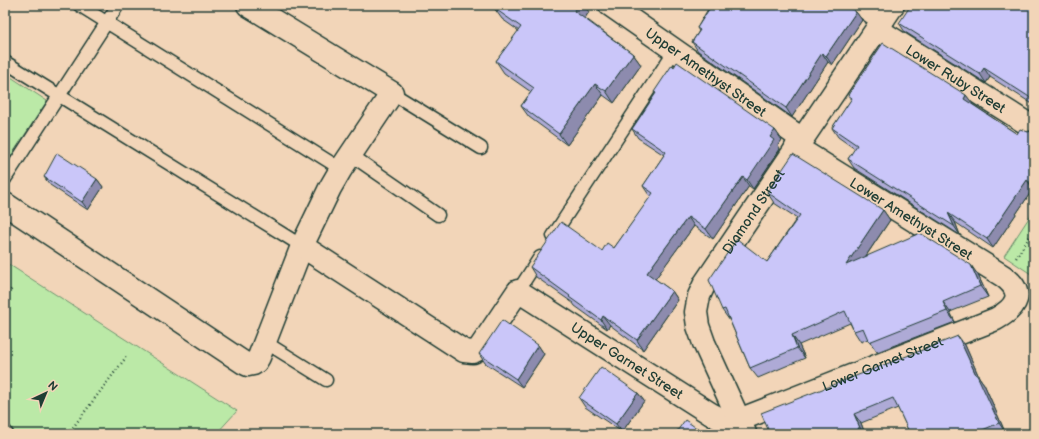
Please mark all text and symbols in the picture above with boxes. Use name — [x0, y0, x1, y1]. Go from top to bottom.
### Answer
street label: Upper Amethyst Street — [642, 24, 770, 120]
street label: Lower Ruby Street — [903, 41, 1009, 117]
street label: Diamond Street — [719, 165, 788, 257]
street label: Lower Amethyst Street — [846, 174, 976, 264]
street label: Upper Garnet Street — [568, 318, 687, 403]
street label: Lower Garnet Street — [820, 332, 946, 395]
north arrow — [26, 373, 66, 413]
text: N — [45, 379, 60, 394]

